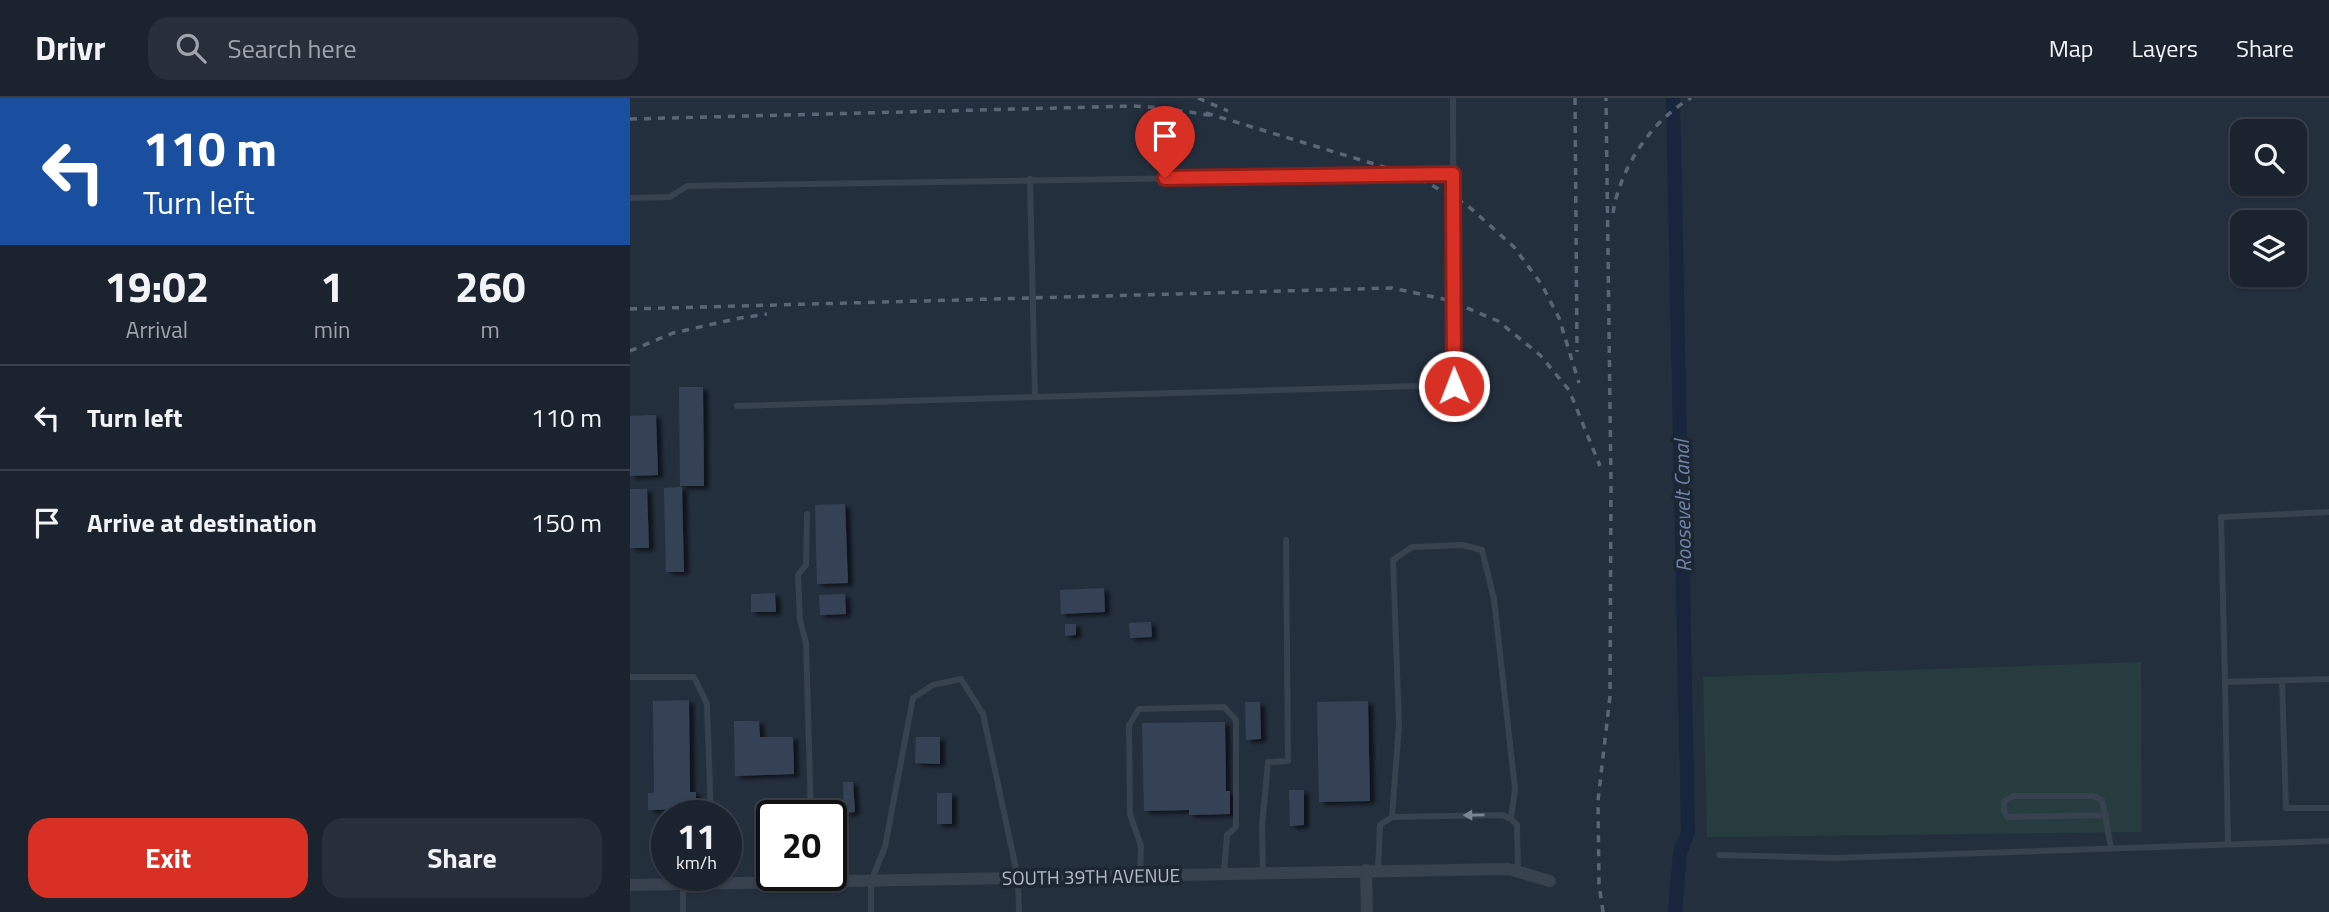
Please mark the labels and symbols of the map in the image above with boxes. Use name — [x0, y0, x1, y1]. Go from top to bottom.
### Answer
pin — [1135, 106, 1195, 178]
position arrow — [1417, 349, 1491, 423]
water label: Roosevelt Canal — [1665, 437, 1699, 572]
speed limit sign: 20 — [756, 800, 847, 891]
one-way arrow — [1463, 810, 1485, 821]
street label: SOUTH 39TH AVENUE — [1002, 860, 1180, 892]

